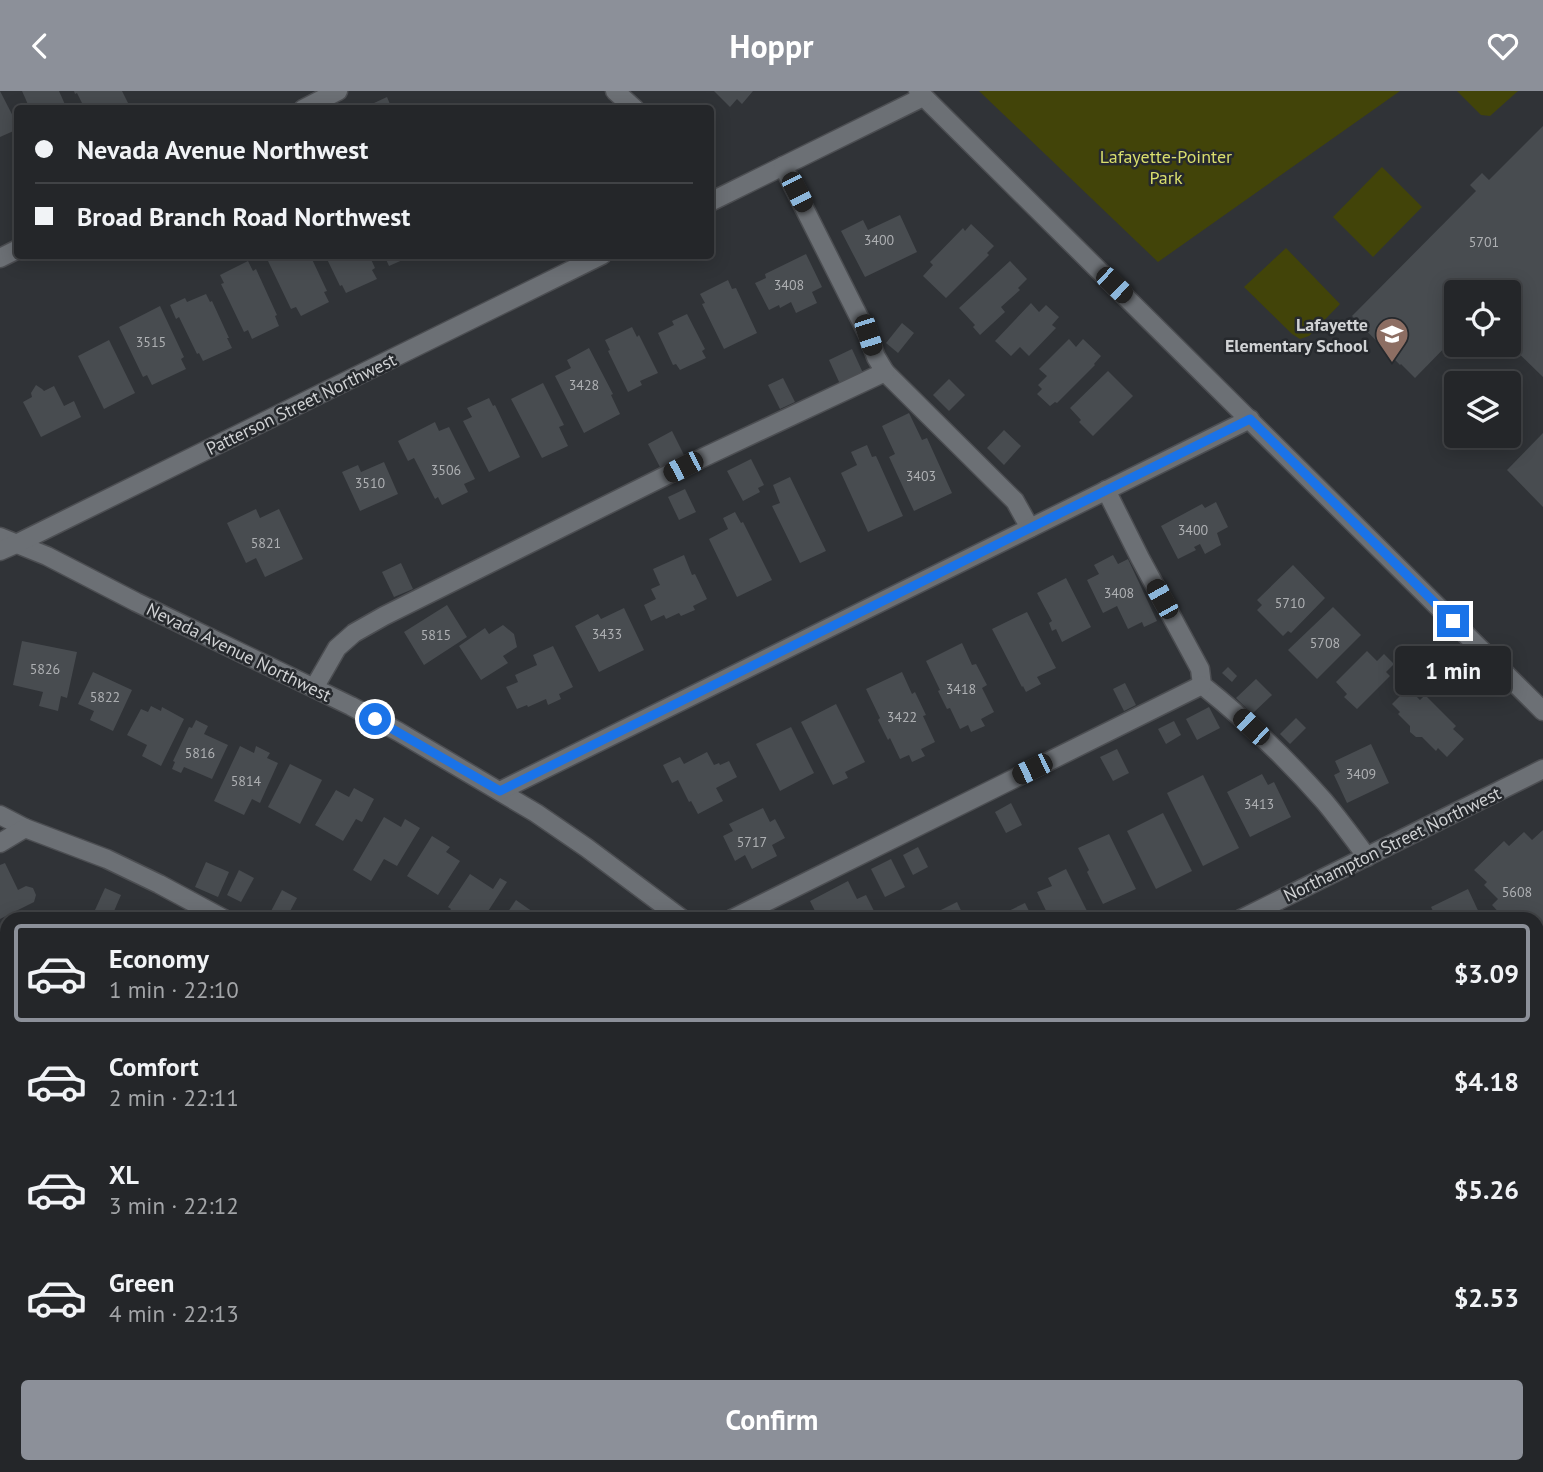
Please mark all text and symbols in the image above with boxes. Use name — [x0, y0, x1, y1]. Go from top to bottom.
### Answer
text: Hoppr — [730, 25, 813, 67]
icon: back — [21, 27, 59, 65]
icon: heart — [1484, 27, 1522, 65]
text: Nevada Avenue Northwest — [77, 133, 368, 166]
park label: Lafayette-Pointer Park — [1100, 145, 1232, 189]
car — [779, 169, 816, 215]
text: Broad Branch Road Northwest — [77, 200, 410, 233]
house number: 3400 — [864, 231, 895, 249]
house number: 5701 — [1469, 233, 1499, 251]
car — [1092, 263, 1137, 307]
house number: 3408 — [774, 276, 804, 294]
map controls — [1444, 280, 1521, 448]
button: locate — [1444, 280, 1521, 357]
car — [852, 312, 885, 358]
place label: Lafayette Elementary School — [1225, 313, 1369, 357]
school or university icon: Lafayette Elementary School — [1373, 315, 1411, 364]
house number: 3515 — [136, 333, 166, 351]
street label: Patterson Street Northwest — [202, 348, 400, 460]
button: layers — [1444, 371, 1521, 448]
house number: 3428 — [569, 376, 599, 394]
car — [660, 448, 707, 486]
house number: 3506 — [431, 461, 461, 479]
house number: 3403 — [906, 467, 936, 485]
house number: 3510 — [355, 474, 386, 492]
house number: 3400 — [1178, 521, 1209, 539]
house number: 5821 — [251, 534, 281, 552]
car — [1143, 576, 1182, 622]
house number: 3408 — [1104, 584, 1134, 602]
house number: 5710 — [1275, 594, 1306, 612]
street label: Nevada Avenue Northwest — [143, 597, 335, 707]
route end — [1437, 605, 1469, 637]
house number: 3433 — [592, 625, 622, 643]
house number: 5815 — [421, 626, 451, 644]
house number: 5708 — [1310, 634, 1340, 652]
callout: 1 min — [1395, 645, 1511, 695]
text: 1 min — [1425, 656, 1481, 685]
house number: 5826 — [30, 660, 60, 678]
house number: 3418 — [946, 680, 976, 698]
house number: 5822 — [90, 688, 120, 706]
route start — [359, 703, 391, 735]
car — [1229, 705, 1274, 749]
house number: 3422 — [887, 708, 917, 726]
house number: 5816 — [185, 744, 215, 762]
car — [1009, 750, 1056, 788]
house number: 3409 — [1346, 765, 1376, 783]
house number: 5814 — [231, 772, 262, 790]
street label: Northampton Street Northwest — [1280, 781, 1504, 907]
house number: 3413 — [1244, 795, 1274, 813]
house number: 5717 — [737, 833, 767, 851]
house number: 5608 — [1502, 883, 1532, 901]
icon: car — [25, 942, 88, 1005]
text: Economy — [109, 942, 209, 975]
text: $3.09 — [1454, 957, 1519, 990]
text: 1 min · 22:10 — [109, 975, 239, 1004]
icon: car — [25, 1050, 88, 1113]
text: Comfort — [109, 1050, 199, 1083]
text: $4.18 — [1454, 1065, 1519, 1098]
text: 2 min · 22:11 — [109, 1083, 239, 1112]
icon: car — [25, 1158, 88, 1221]
text: XL — [109, 1158, 139, 1191]
text: $5.26 — [1454, 1173, 1519, 1206]
text: 3 min · 22:12 — [109, 1191, 239, 1220]
icon: car — [25, 1266, 88, 1329]
text: Green — [109, 1266, 174, 1299]
text: $2.53 — [1454, 1281, 1519, 1314]
text: 4 min · 22:13 — [109, 1299, 239, 1328]
button: Confirm — [21, 1380, 1523, 1460]

